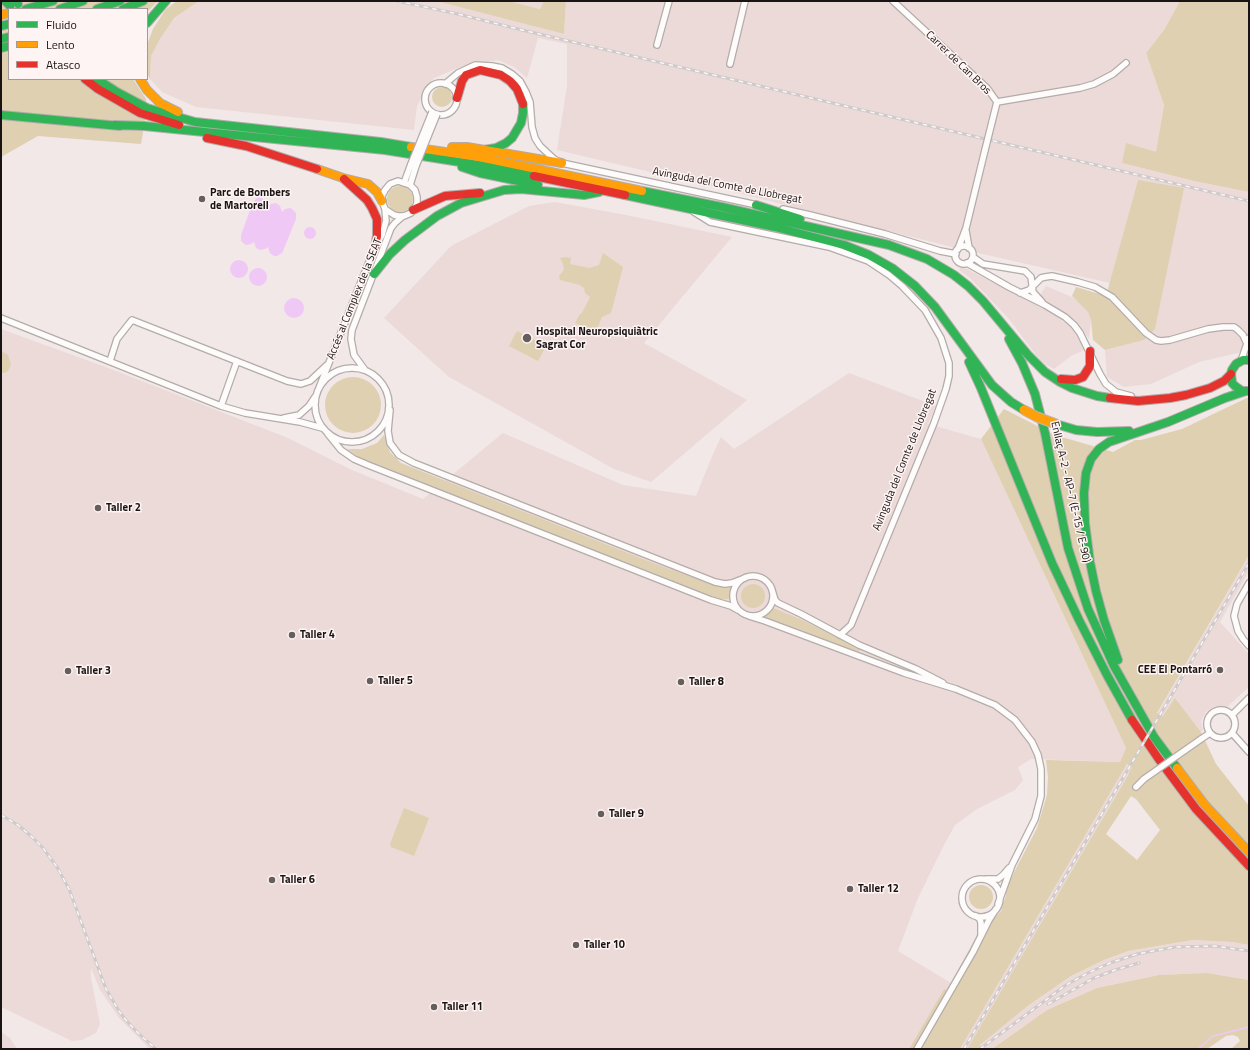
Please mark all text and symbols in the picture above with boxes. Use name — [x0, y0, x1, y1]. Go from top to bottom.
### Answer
legend — [8, 8, 148, 80]
text: Fluido — [46, 15, 77, 34]
street label: Carrer de Can Bros — [923, 28, 993, 98]
text: Lento — [46, 35, 75, 54]
text: Atasco — [46, 55, 80, 74]
street label: Avinguda del Comte de Llobregat — [651, 165, 803, 207]
place label: Parc de Bombers de Martorell — [210, 186, 290, 212]
marker: Parc de Bombers de Martorell — [197, 194, 207, 204]
street label: Accés al Complex de la SEAT — [325, 236, 385, 362]
place label: Hospital Neuropsiquiàtric Sagrat Cor — [536, 325, 658, 351]
marker: Hospital Neuropsiquiàtric Sagrat Cor — [521, 332, 533, 344]
street label: Avinguda del Comte de Llobregat — [870, 387, 940, 533]
street label: Enllaç A-2 - AP-7 (E-15 / E-90) — [1047, 420, 1093, 564]
place label: Taller 2 — [106, 501, 141, 515]
marker: Taller 2 — [93, 503, 103, 513]
place label: Taller 4 — [300, 628, 335, 642]
marker: Taller 4 — [287, 630, 297, 640]
place label: CEE El Pontarró — [1138, 663, 1212, 677]
place label: Taller 3 — [76, 664, 111, 678]
marker: CEE El Pontarró — [1215, 665, 1225, 675]
marker: Taller 3 — [63, 666, 73, 676]
place label: Taller 5 — [378, 674, 413, 688]
place label: Taller 8 — [689, 675, 724, 689]
marker: Taller 5 — [365, 676, 375, 686]
marker: Taller 8 — [676, 677, 686, 687]
place label: Taller 9 — [609, 807, 644, 821]
marker: Taller 9 — [596, 809, 606, 819]
place label: Taller 6 — [280, 873, 315, 887]
marker: Taller 6 — [267, 875, 277, 885]
place label: Taller 12 — [858, 882, 899, 896]
marker: Taller 12 — [845, 884, 855, 894]
place label: Taller 10 — [584, 938, 625, 952]
marker: Taller 10 — [571, 940, 581, 950]
place label: Taller 11 — [442, 1000, 483, 1014]
marker: Taller 11 — [429, 1002, 439, 1012]

